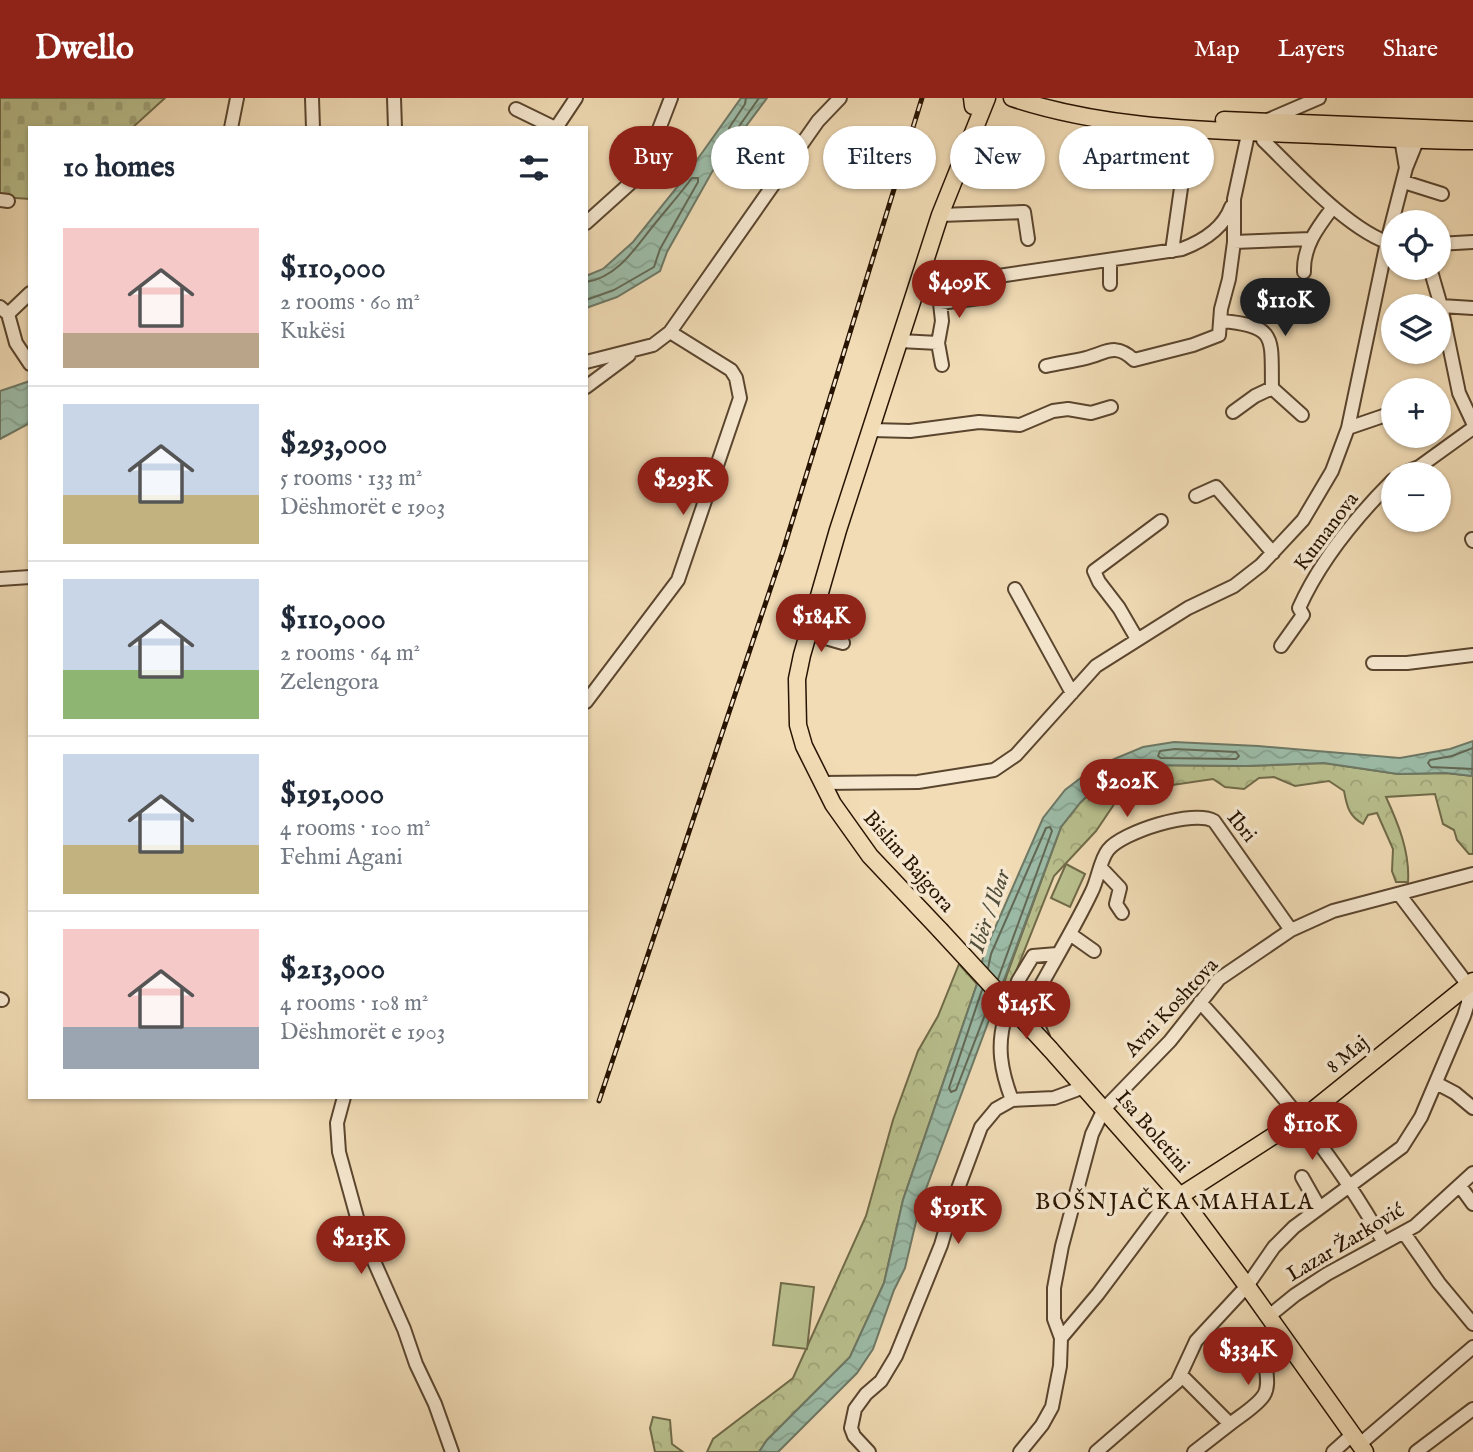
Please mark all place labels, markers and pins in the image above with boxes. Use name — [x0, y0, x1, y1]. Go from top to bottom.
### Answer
pin: $409K — [910, 260, 1008, 320]
pin: $110K — [1236, 278, 1334, 338]
pin: $293K — [634, 458, 732, 517]
pin: $184K — [772, 594, 870, 654]
pin: $202K — [1078, 760, 1176, 819]
pin: $145K — [977, 982, 1075, 1041]
pin: $110K — [1263, 1102, 1361, 1162]
pin: $191K — [909, 1186, 1007, 1246]
pin: $213K — [312, 1216, 410, 1276]
pin: $334K — [1199, 1328, 1297, 1387]

